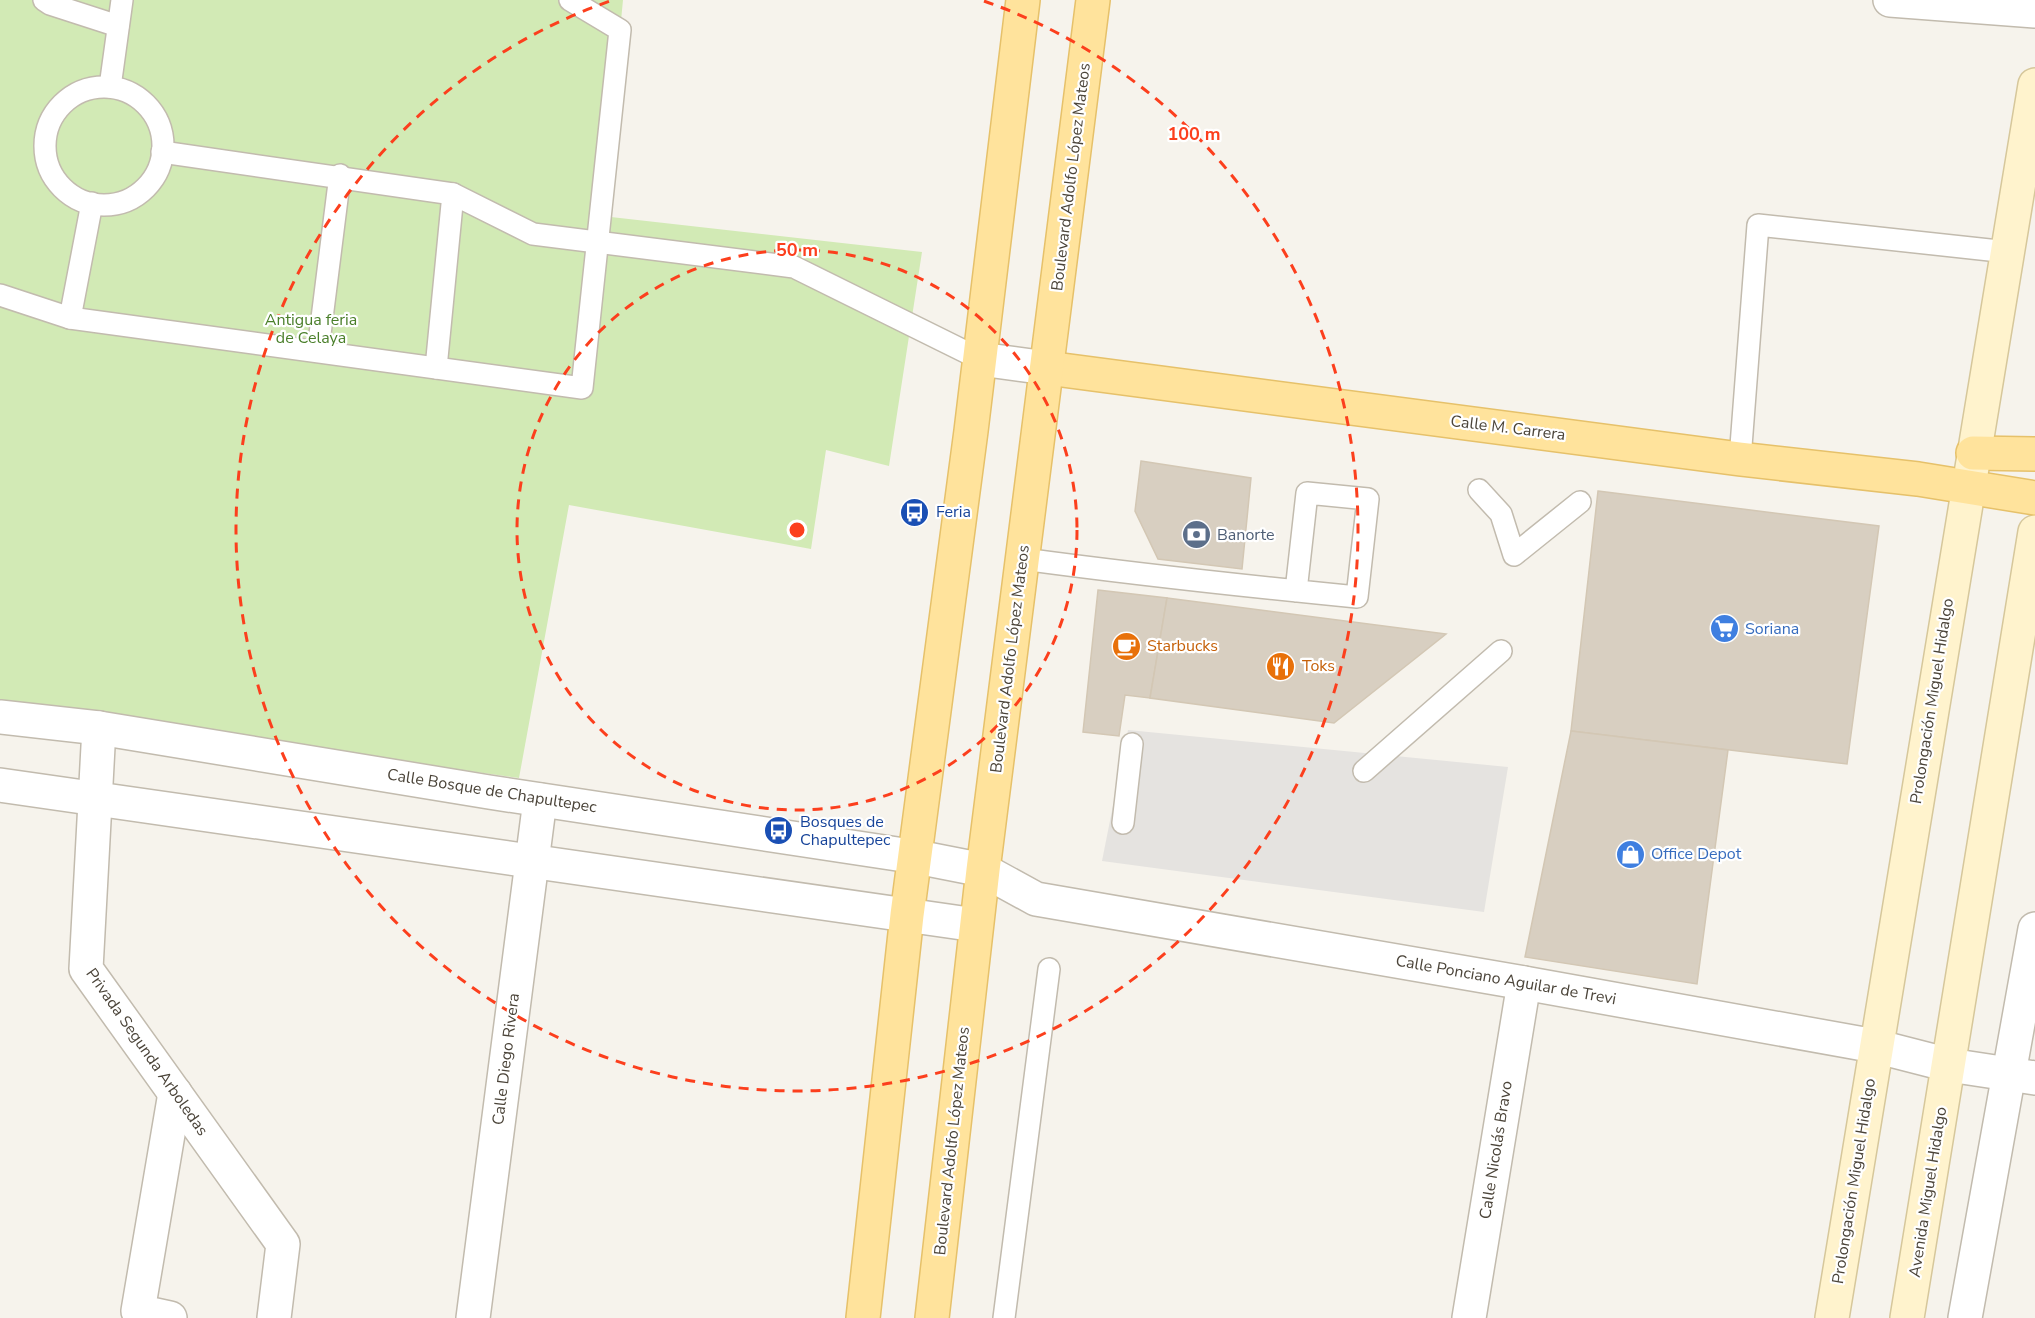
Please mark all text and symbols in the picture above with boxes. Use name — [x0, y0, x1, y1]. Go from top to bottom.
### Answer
street label: Boulevard Adolfo López Mateos — [1046, 62, 1096, 292]
text: 100 m — [1167, 122, 1221, 146]
text: 50 m — [776, 238, 818, 262]
park label: Antigua feria de Celaya — [265, 309, 357, 349]
street label: Calle M. Carrera — [1449, 410, 1567, 446]
bus stop icon: Feria — [899, 496, 931, 528]
place label: Feria — [936, 501, 971, 523]
bank icon: Banorte — [1180, 519, 1212, 551]
centre of rings — [787, 520, 807, 540]
place label: Banorte — [1217, 524, 1274, 546]
street label: Boulevard Adolfo López Mateos — [985, 544, 1035, 774]
street label: Prolongación Miguel Hidalgo — [1905, 596, 1959, 805]
supermarket icon: Soriana — [1708, 613, 1740, 645]
place label: Soriana — [1745, 618, 1799, 640]
cafe icon: Starbucks — [1110, 630, 1142, 662]
place label: Starbucks — [1147, 635, 1218, 657]
restaurant icon: Toks — [1265, 650, 1297, 682]
place label: Toks — [1302, 655, 1335, 677]
street label: Calle Bosque de Chapultepec — [386, 764, 599, 819]
place label: Bosques de Chapultepec — [800, 811, 891, 851]
bus stop icon: Bosques de Chapultepec — [763, 815, 795, 847]
shop icon: Office Depot — [1614, 838, 1646, 870]
place label: Office Depot — [1651, 843, 1742, 865]
street label: Calle Ponciano Aguilar de Trevi — [1394, 950, 1618, 1010]
street label: Privada Segunda Arboledas — [81, 964, 213, 1140]
street label: Calle Diego Rivera — [487, 992, 525, 1126]
street label: Boulevard Adolfo López Mateos — [929, 1026, 975, 1256]
street label: Prolongación Miguel Hidalgo — [1827, 1076, 1881, 1285]
street label: Calle Nicolás Bravo — [1474, 1079, 1518, 1221]
street label: Avenida Miguel Hidalgo — [1904, 1105, 1952, 1279]

